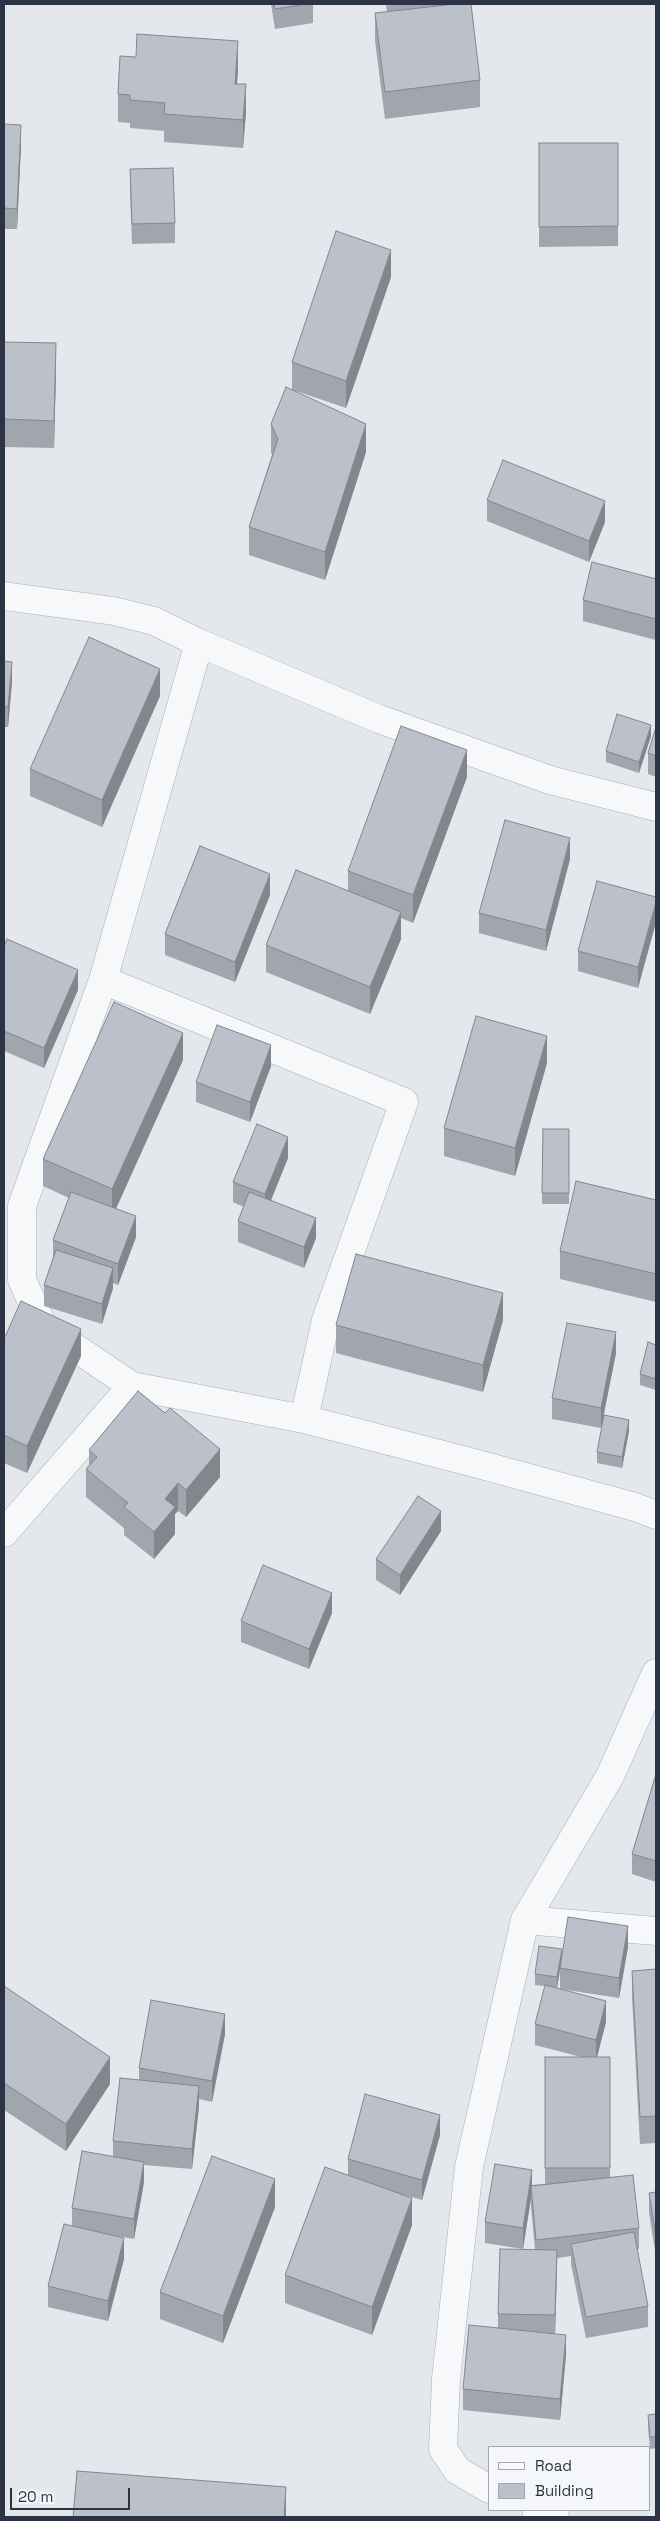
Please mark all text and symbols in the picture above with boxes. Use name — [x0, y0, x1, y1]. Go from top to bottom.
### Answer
legend — [488, 2446, 650, 2511]
text: Road — [535, 2456, 572, 2475]
scale bar — [12, 2478, 132, 2510]
text: Building — [535, 2481, 594, 2500]
text: 20 m — [18, 2487, 53, 2506]

